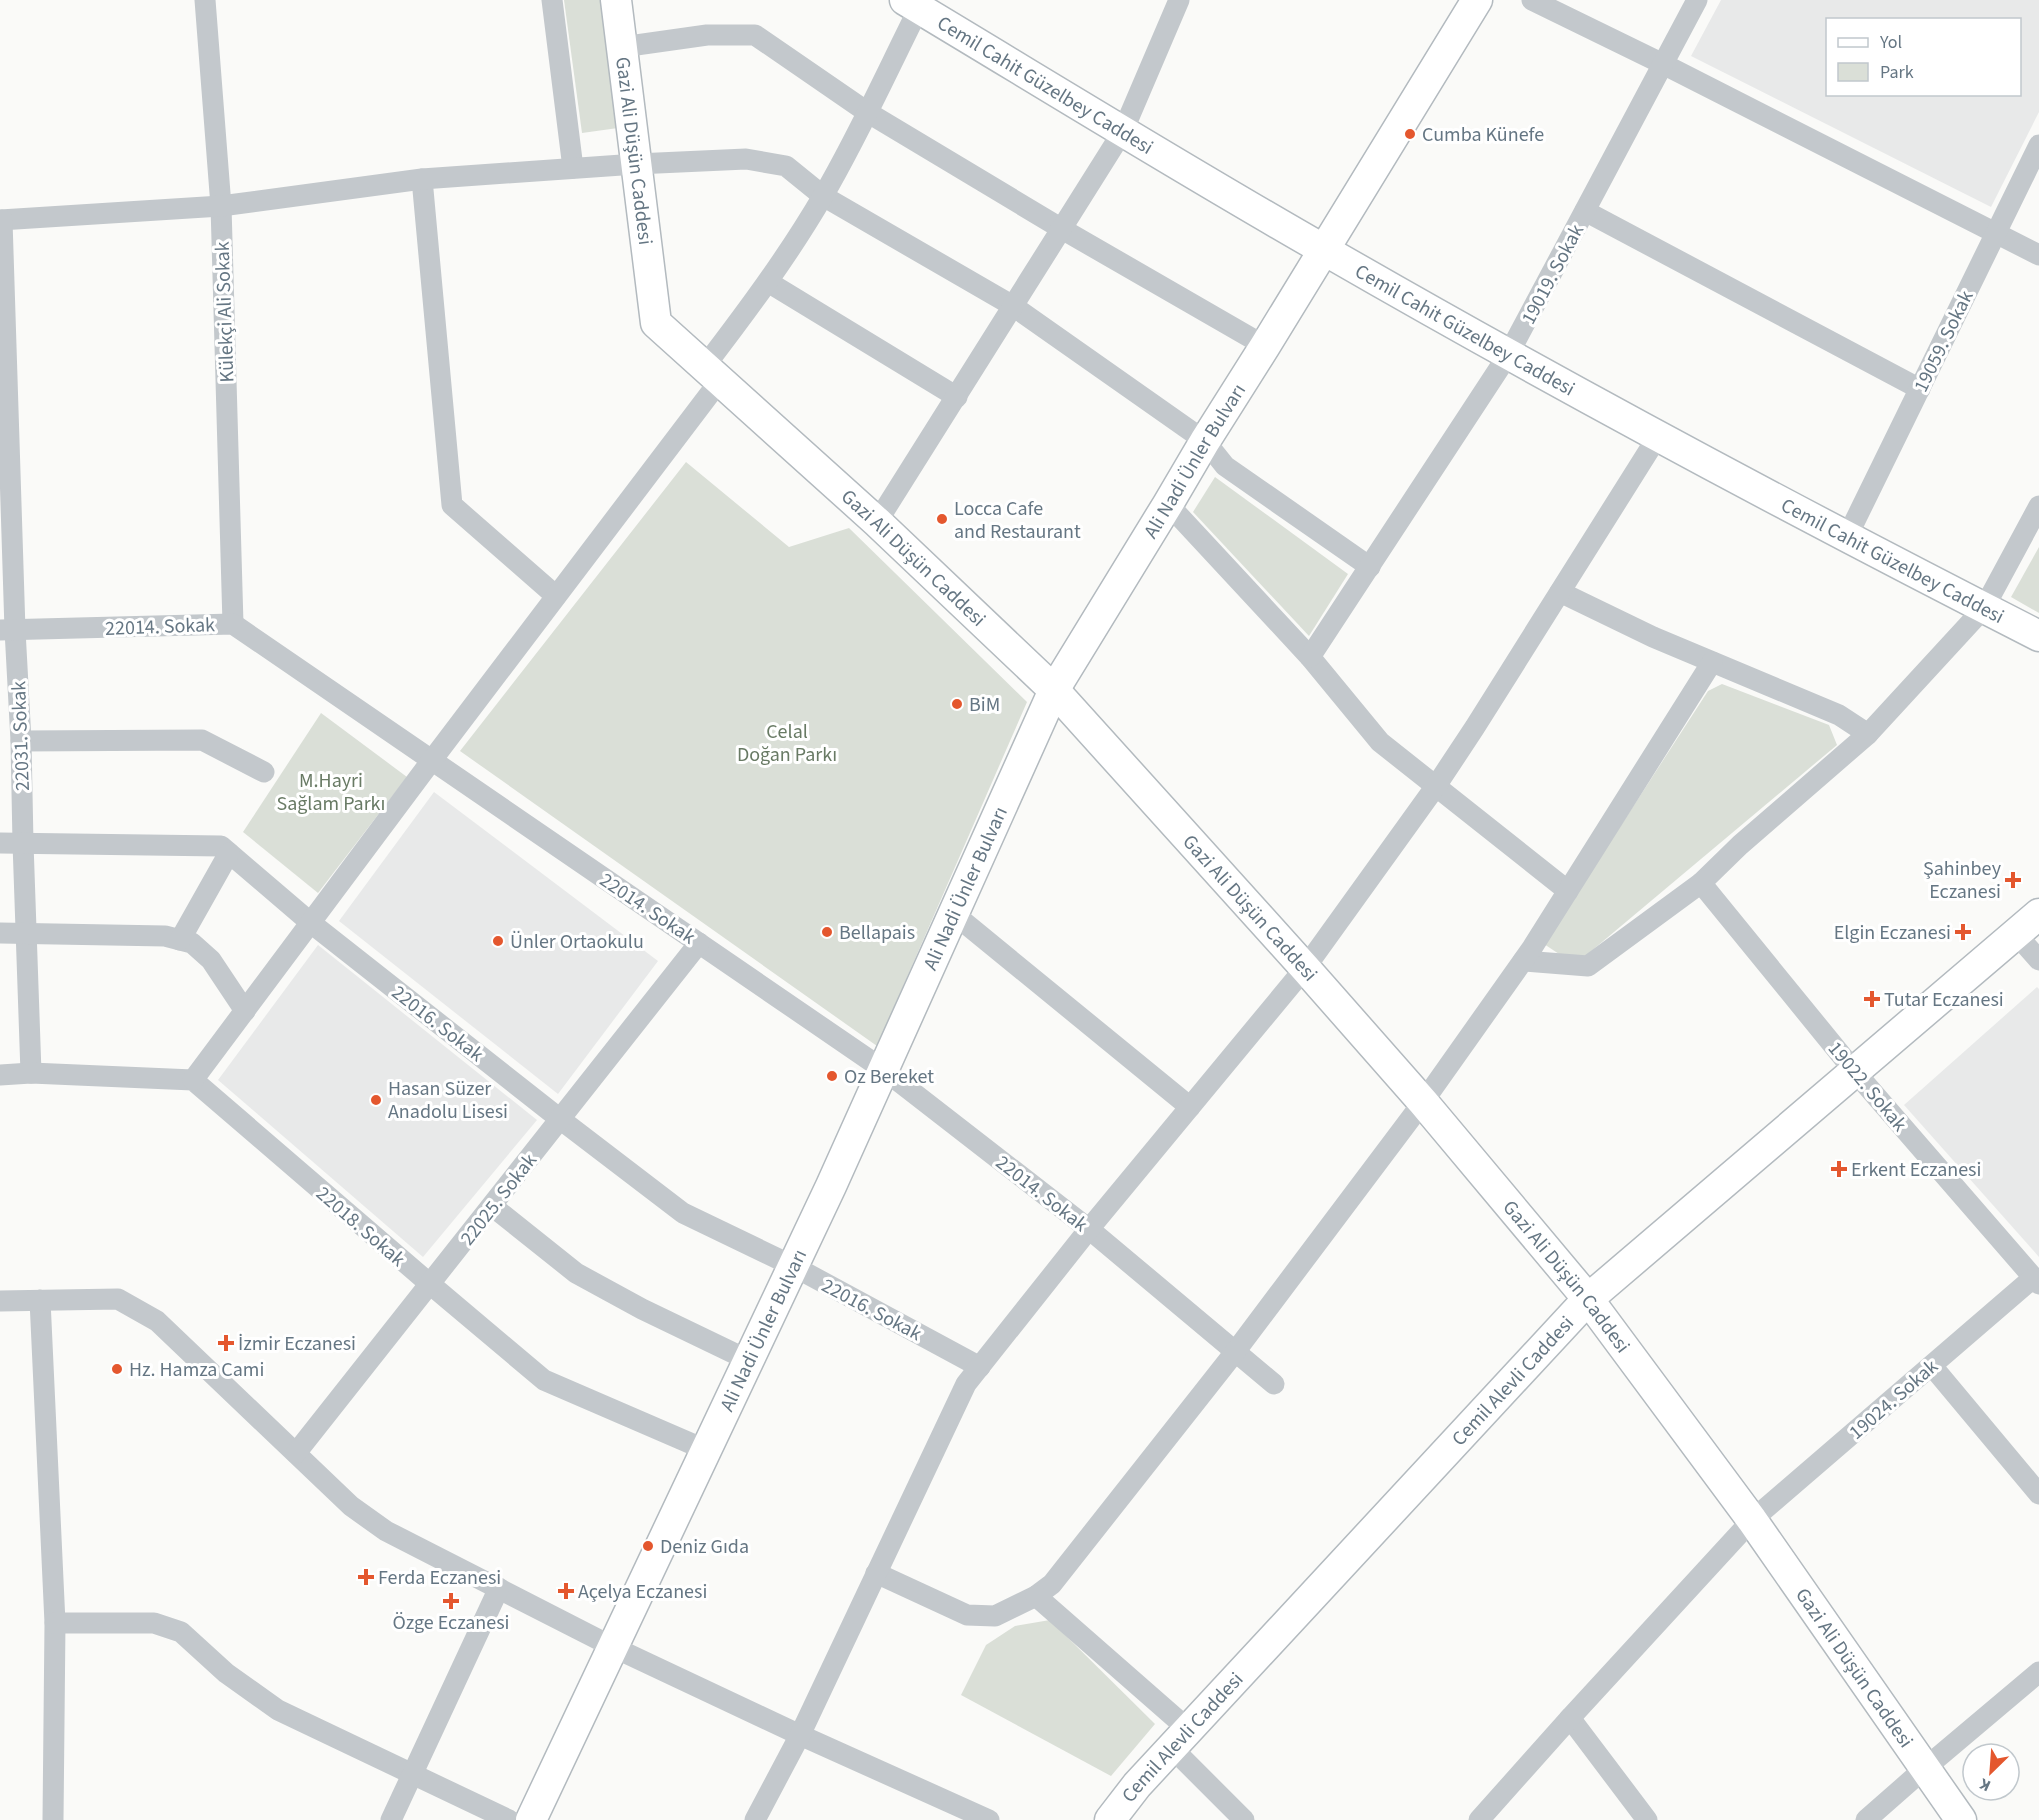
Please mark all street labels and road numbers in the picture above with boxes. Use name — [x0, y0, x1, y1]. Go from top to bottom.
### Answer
street label: Cemil Cahit Güzelbey Caddesi — [932, 9, 1158, 162]
street label: Gazi Ali Düşün Caddesi — [608, 55, 659, 247]
street label: 19019. Sokak — [1515, 219, 1591, 330]
street label: Külekçi Ali Sokak — [209, 241, 241, 383]
street label: Cemil Cahit Güzelbey Caddesi — [1350, 258, 1580, 403]
street label: 19059. Sokak — [1907, 286, 1981, 397]
street label: Ali Nadi Ünler Bulvarı — [1137, 378, 1253, 544]
street label: Gazi Ali Düşün Caddesi — [835, 483, 992, 633]
street label: Cemil Cahit Güzelbey Caddesi — [1776, 491, 2009, 631]
street label: 22014. Sokak — [105, 611, 216, 643]
street label: 22031. Sokak — [5, 680, 37, 791]
street label: Ali Nadi Ünler Bulvarı — [917, 802, 1015, 975]
street label: Gazi Ali Düşün Caddesi — [1176, 829, 1323, 988]
street label: 22014. Sokak — [594, 866, 701, 951]
street label: 22016. Sokak — [385, 979, 489, 1069]
street label: 19022. Sokak — [1821, 1036, 1913, 1138]
street label: 22025. Sokak — [454, 1148, 544, 1252]
street label: 22014. Sokak — [989, 1149, 1093, 1239]
street label: 22018. Sokak — [310, 1180, 411, 1273]
street label: Gazi Ali Düşün Caddesi — [1496, 1194, 1636, 1359]
street label: Ali Nadi Ünler Bulvarı — [713, 1245, 814, 1416]
street label: 22016. Sokak — [816, 1272, 927, 1348]
street label: Cemil Alevli Caddesi — [1446, 1310, 1581, 1452]
street label: 19024. Sokak — [1843, 1353, 1944, 1446]
street label: Gazi Ali Düşün Caddesi — [1788, 1583, 1920, 1754]
street label: Cemil Alevli Caddesi — [1115, 1666, 1250, 1809]

